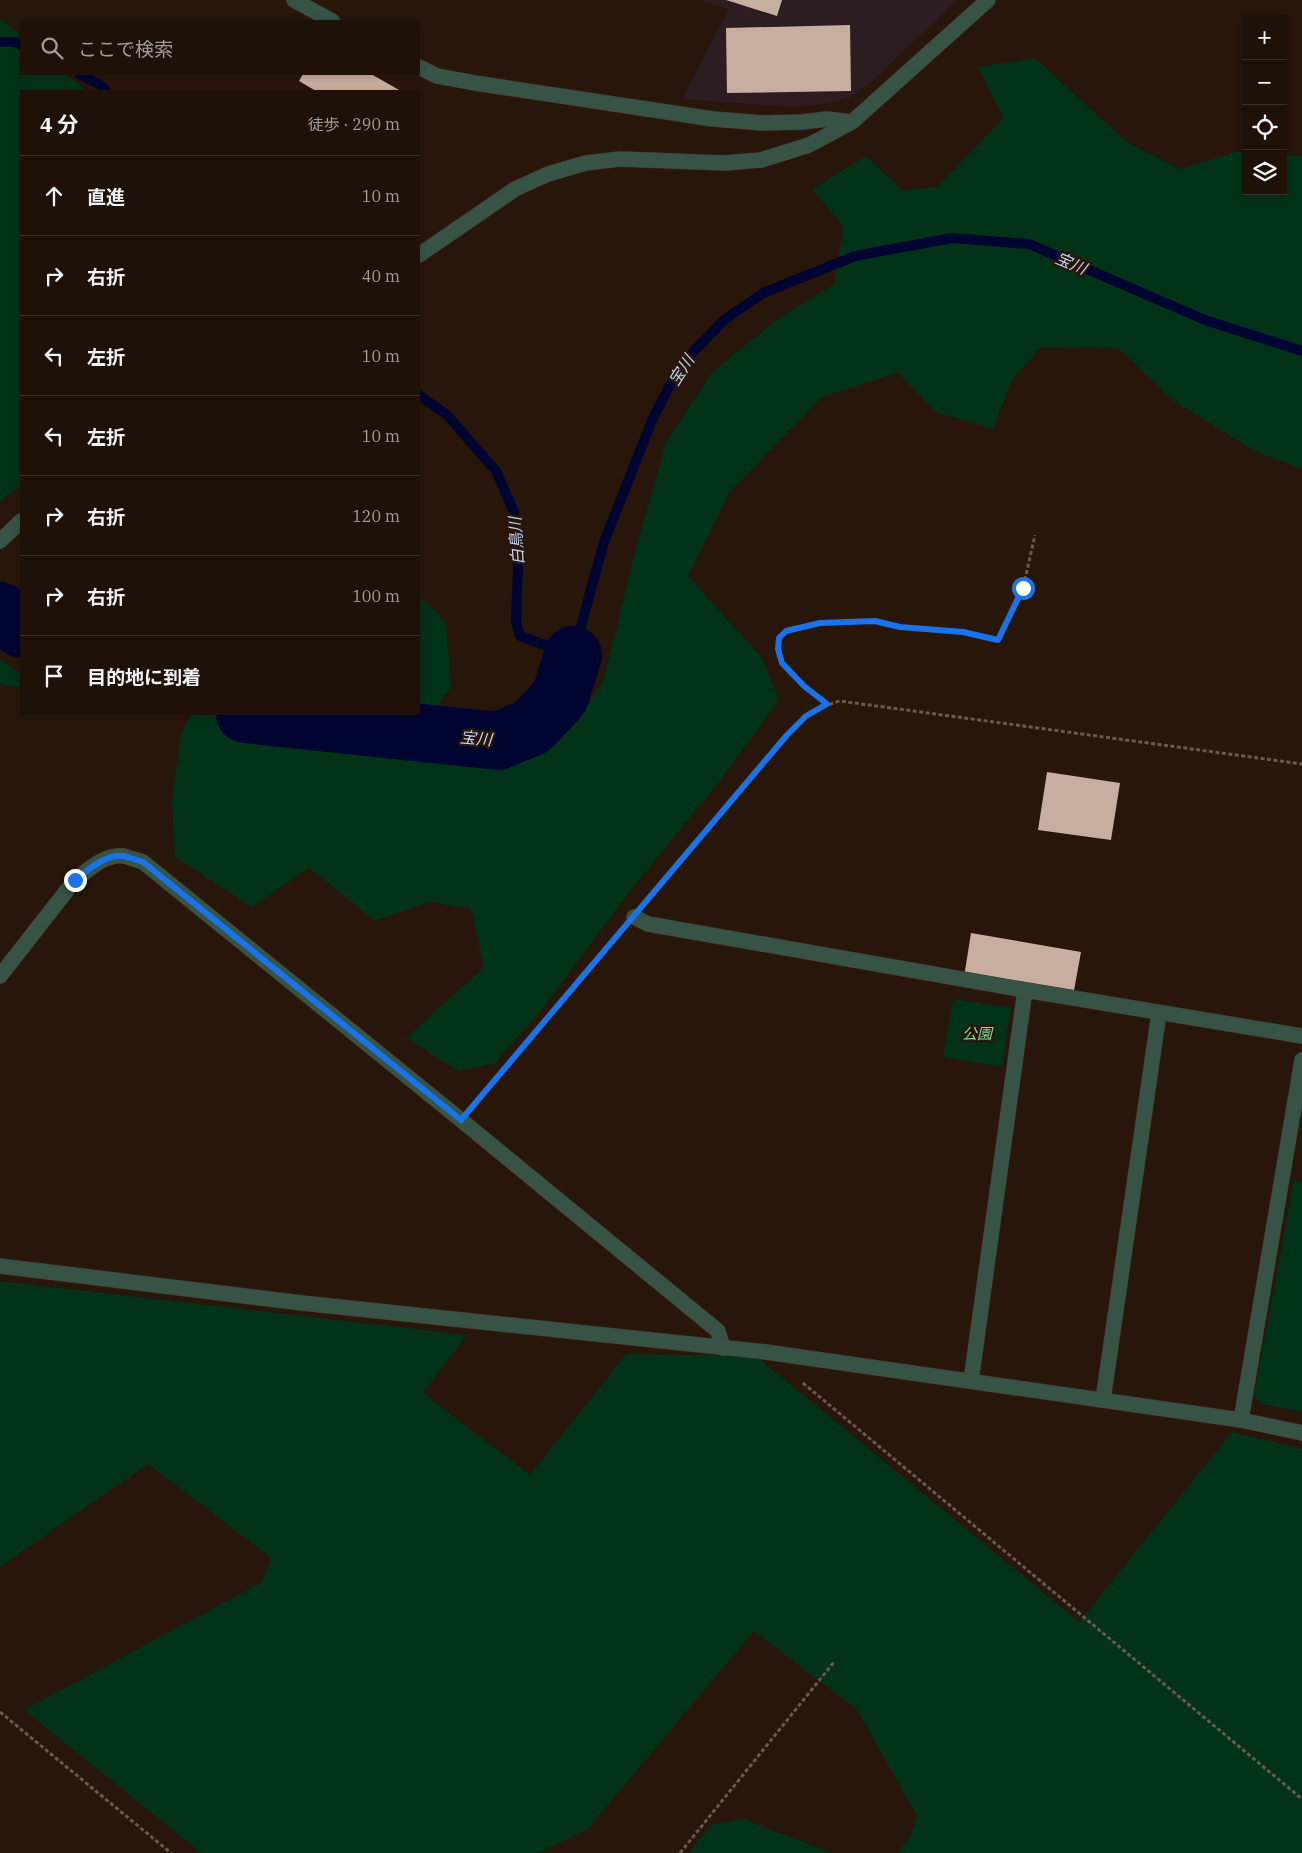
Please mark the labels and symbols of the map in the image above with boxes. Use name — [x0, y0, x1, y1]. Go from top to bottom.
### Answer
water label: 宝川 — [1052, 248, 1091, 279]
water label: 宝川 — [664, 349, 699, 389]
water label: 白鳥川 — [504, 514, 528, 566]
route start — [1012, 577, 1035, 600]
water label: 宝川 — [459, 727, 495, 750]
route end — [64, 869, 87, 892]
park label: 公園 — [962, 1024, 994, 1043]

